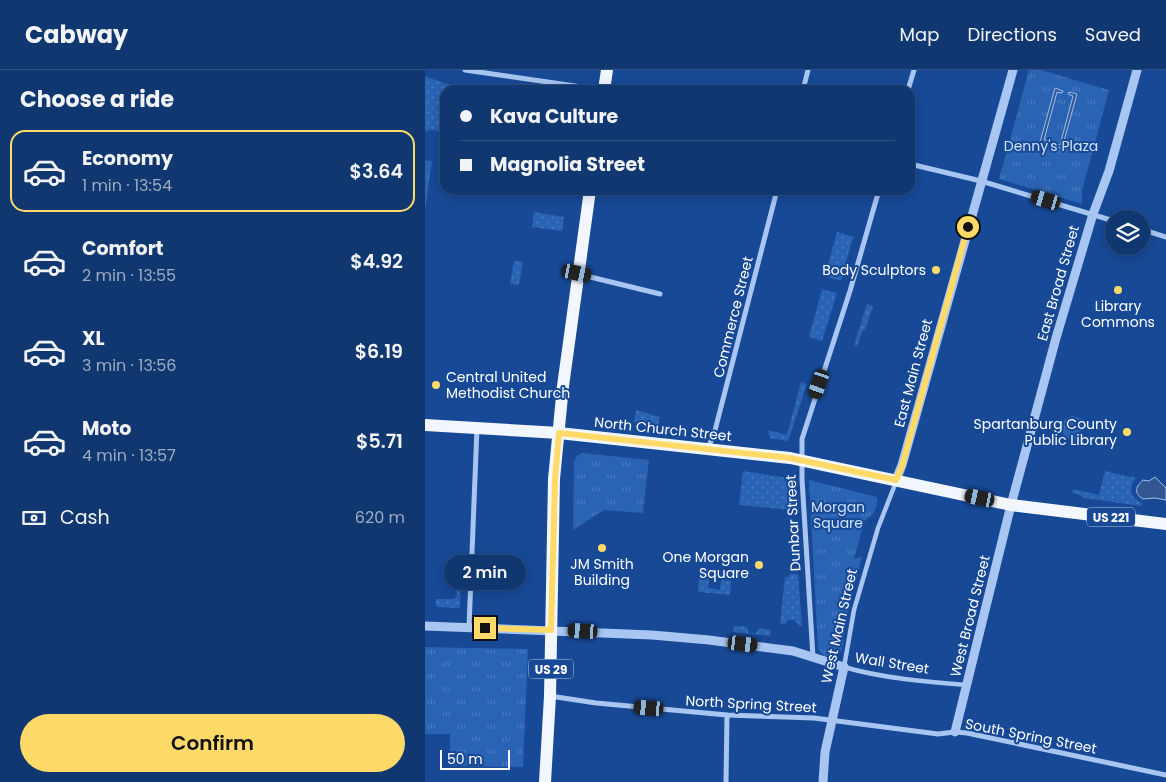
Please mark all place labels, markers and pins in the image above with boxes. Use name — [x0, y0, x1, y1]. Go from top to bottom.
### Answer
place label: Body Sculptors — [822, 260, 926, 280]
marker: Body Sculptors — [930, 264, 942, 276]
marker: Library Commons — [1112, 284, 1124, 296]
place label: Library Commons — [1081, 296, 1155, 332]
place label: Central United Methodist Church — [446, 367, 570, 403]
marker: Central United Methodist Church — [430, 379, 442, 391]
place label: Spartanburg County Public Library — [974, 414, 1117, 450]
marker: Spartanburg County Public Library — [1121, 426, 1133, 438]
marker: JM Smith Building — [596, 542, 608, 554]
place label: One Morgan Square — [662, 547, 749, 583]
place label: JM Smith Building — [570, 554, 634, 590]
marker: One Morgan Square — [753, 559, 765, 571]

